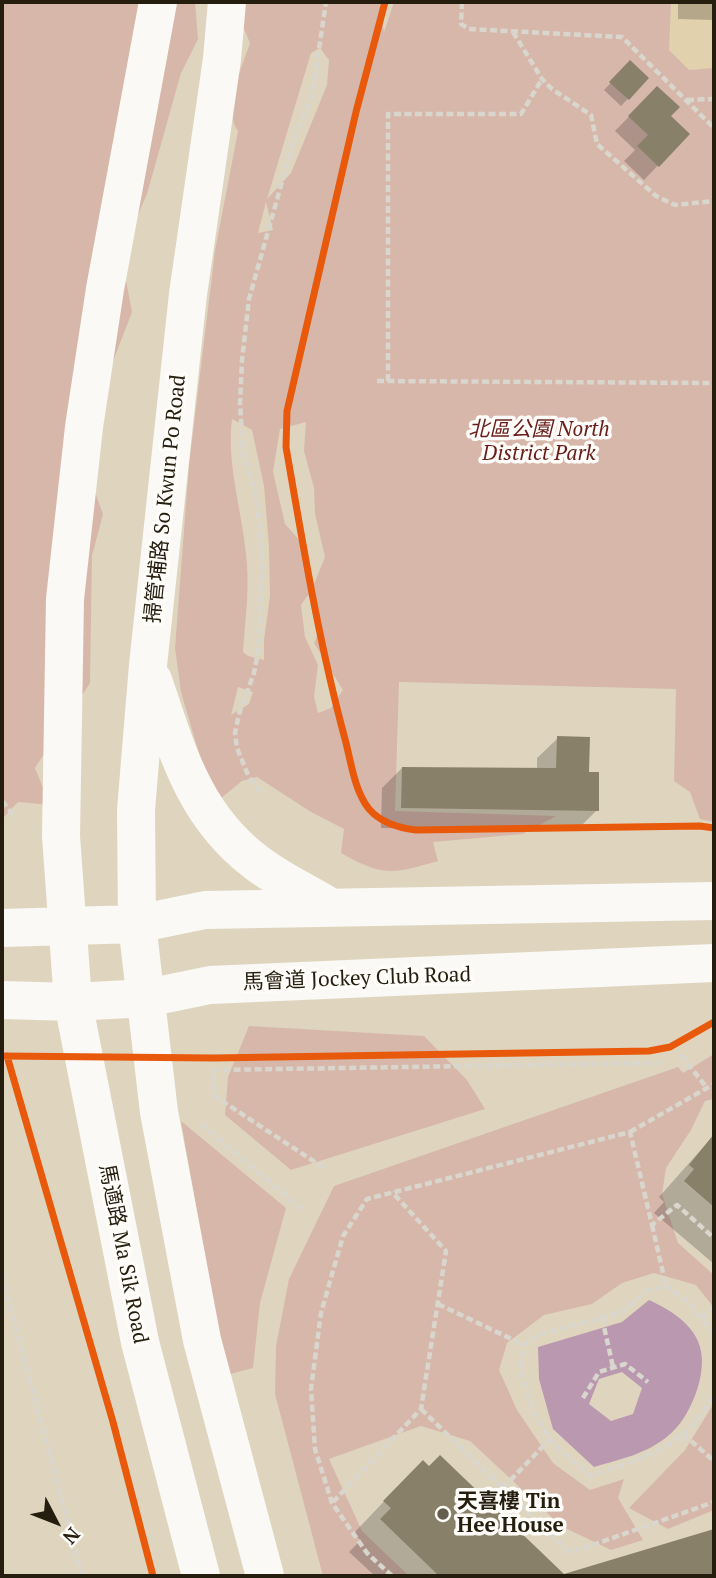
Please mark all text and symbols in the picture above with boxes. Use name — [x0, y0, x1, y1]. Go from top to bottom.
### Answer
street label: 掃管埔路 So Kwun Po Road — [140, 373, 192, 625]
park label: 北區公園 North District Park — [468, 417, 610, 467]
street label: 馬會道 Jockey Club Road — [242, 962, 472, 996]
street label: 馬適路 Ma Sik Road — [93, 1162, 153, 1346]
north arrow — [21, 1487, 91, 1557]
place label: 天喜樓 Tin Hee House — [457, 1489, 564, 1539]
marker: 天喜樓 Tin Hee House — [435, 1506, 451, 1522]
text: N — [58, 1523, 86, 1550]

